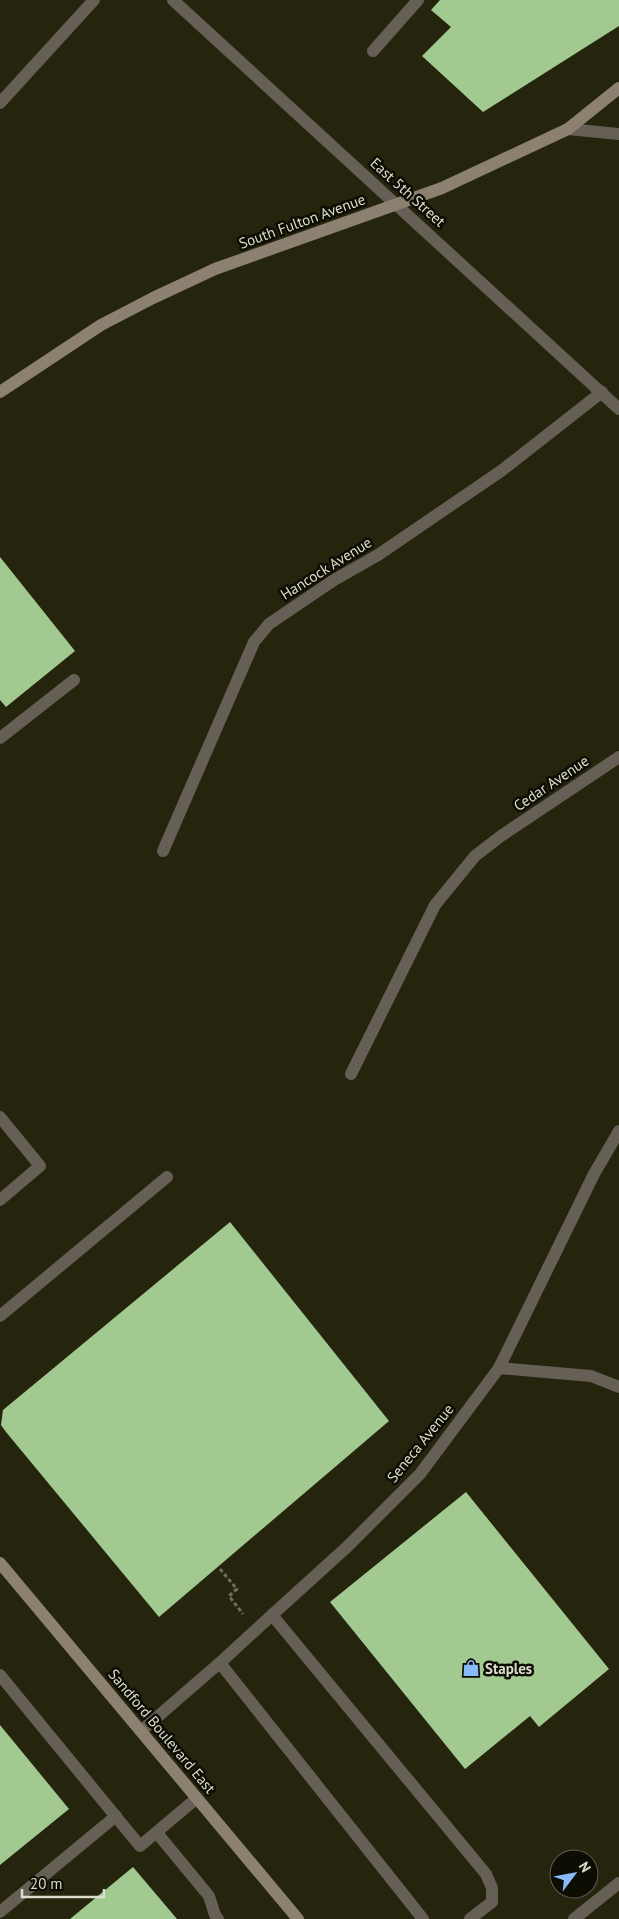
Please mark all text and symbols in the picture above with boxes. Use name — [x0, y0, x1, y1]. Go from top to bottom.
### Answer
street label: East 5th Street — [366, 153, 450, 231]
street label: South Fulton Avenue — [236, 189, 368, 253]
street label: Hancock Avenue — [277, 532, 375, 604]
street label: Cedar Avenue — [510, 751, 592, 815]
street label: Seneca Avenue — [382, 1400, 458, 1486]
shop icon: Staples — [461, 1658, 481, 1678]
place label: Staples — [485, 1659, 532, 1678]
street label: Sandford Boulevard East — [104, 1665, 220, 1797]
north arrow — [549, 1849, 599, 1899]
text: N — [575, 1858, 595, 1876]
scale bar — [22, 1866, 105, 1898]
text: 20 m — [30, 1874, 63, 1893]

